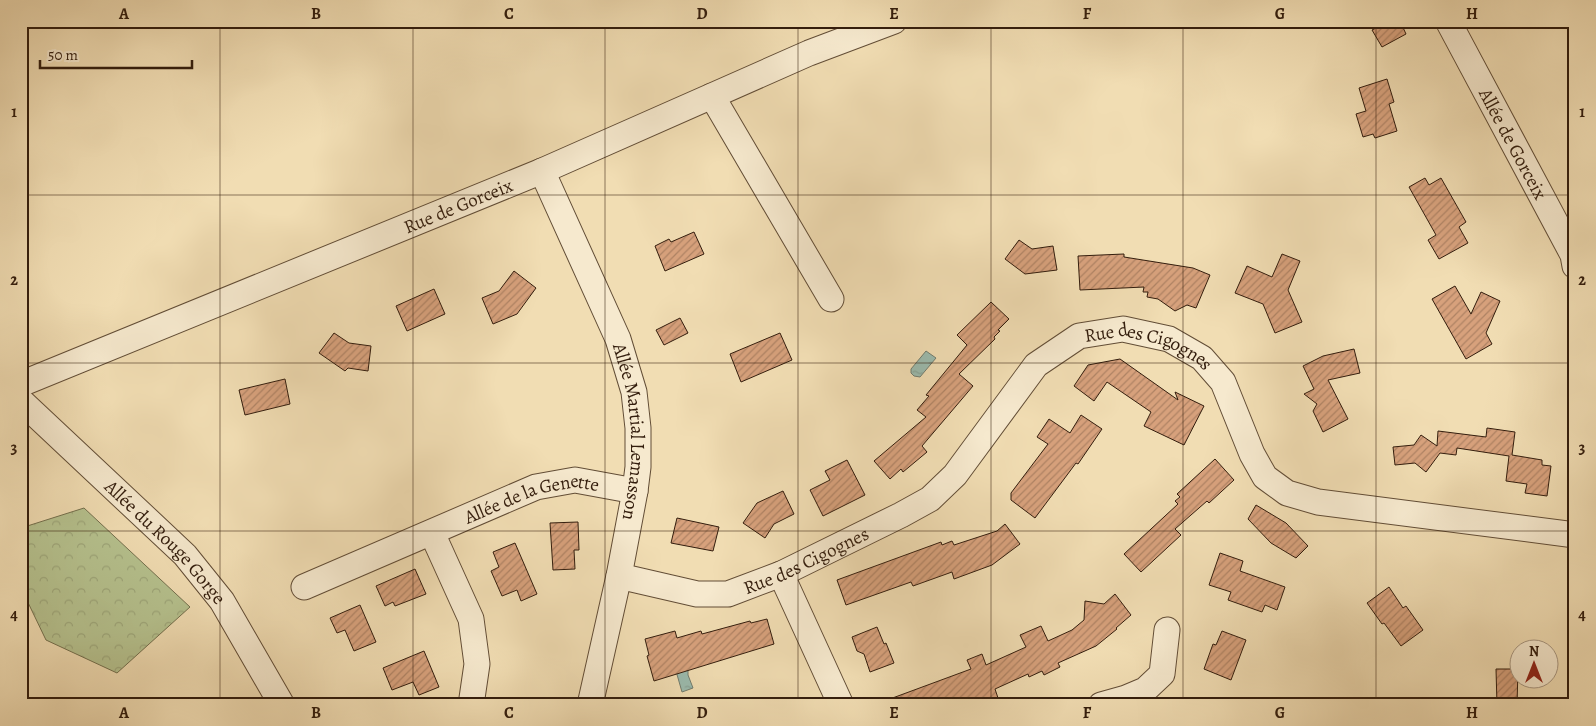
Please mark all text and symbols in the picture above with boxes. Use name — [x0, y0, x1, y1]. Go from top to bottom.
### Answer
text: A — [118, 3, 130, 25]
text: B — [311, 3, 321, 25]
text: C — [504, 3, 514, 25]
text: D — [696, 3, 708, 25]
text: E — [889, 3, 899, 25]
text: F — [1083, 3, 1092, 25]
text: G — [1275, 3, 1285, 25]
text: H — [1466, 3, 1478, 25]
scale bar — [40, 38, 192, 70]
text: 50 m — [48, 45, 78, 65]
street label: Allée de Gorceix — [1472, 83, 1553, 204]
text: 1 — [11, 101, 17, 123]
text: 1 — [1579, 101, 1585, 123]
street label: Rue de Gorceix — [400, 172, 517, 240]
text: 2 — [10, 269, 18, 291]
text: 2 — [1578, 269, 1586, 291]
street label: Rue des Cigognes — [1083, 316, 1219, 376]
street label: Allée Martial Lemasson — [606, 339, 651, 522]
text: 3 — [11, 437, 18, 459]
text: 3 — [1579, 437, 1586, 459]
street label: Allée de la Genette — [459, 468, 601, 531]
street label: Allée du Rouge Gorge — [98, 473, 232, 610]
street label: Rue des Cigognes — [740, 521, 873, 601]
text: 4 — [10, 604, 18, 626]
text: 4 — [1578, 604, 1586, 626]
north arrow — [1508, 638, 1558, 688]
text: N — [1529, 642, 1539, 661]
text: A — [118, 702, 130, 724]
text: B — [311, 702, 321, 724]
text: C — [504, 702, 514, 724]
text: D — [696, 702, 708, 724]
text: E — [889, 702, 899, 724]
text: F — [1083, 702, 1092, 724]
text: G — [1275, 702, 1285, 724]
text: H — [1466, 702, 1478, 724]

